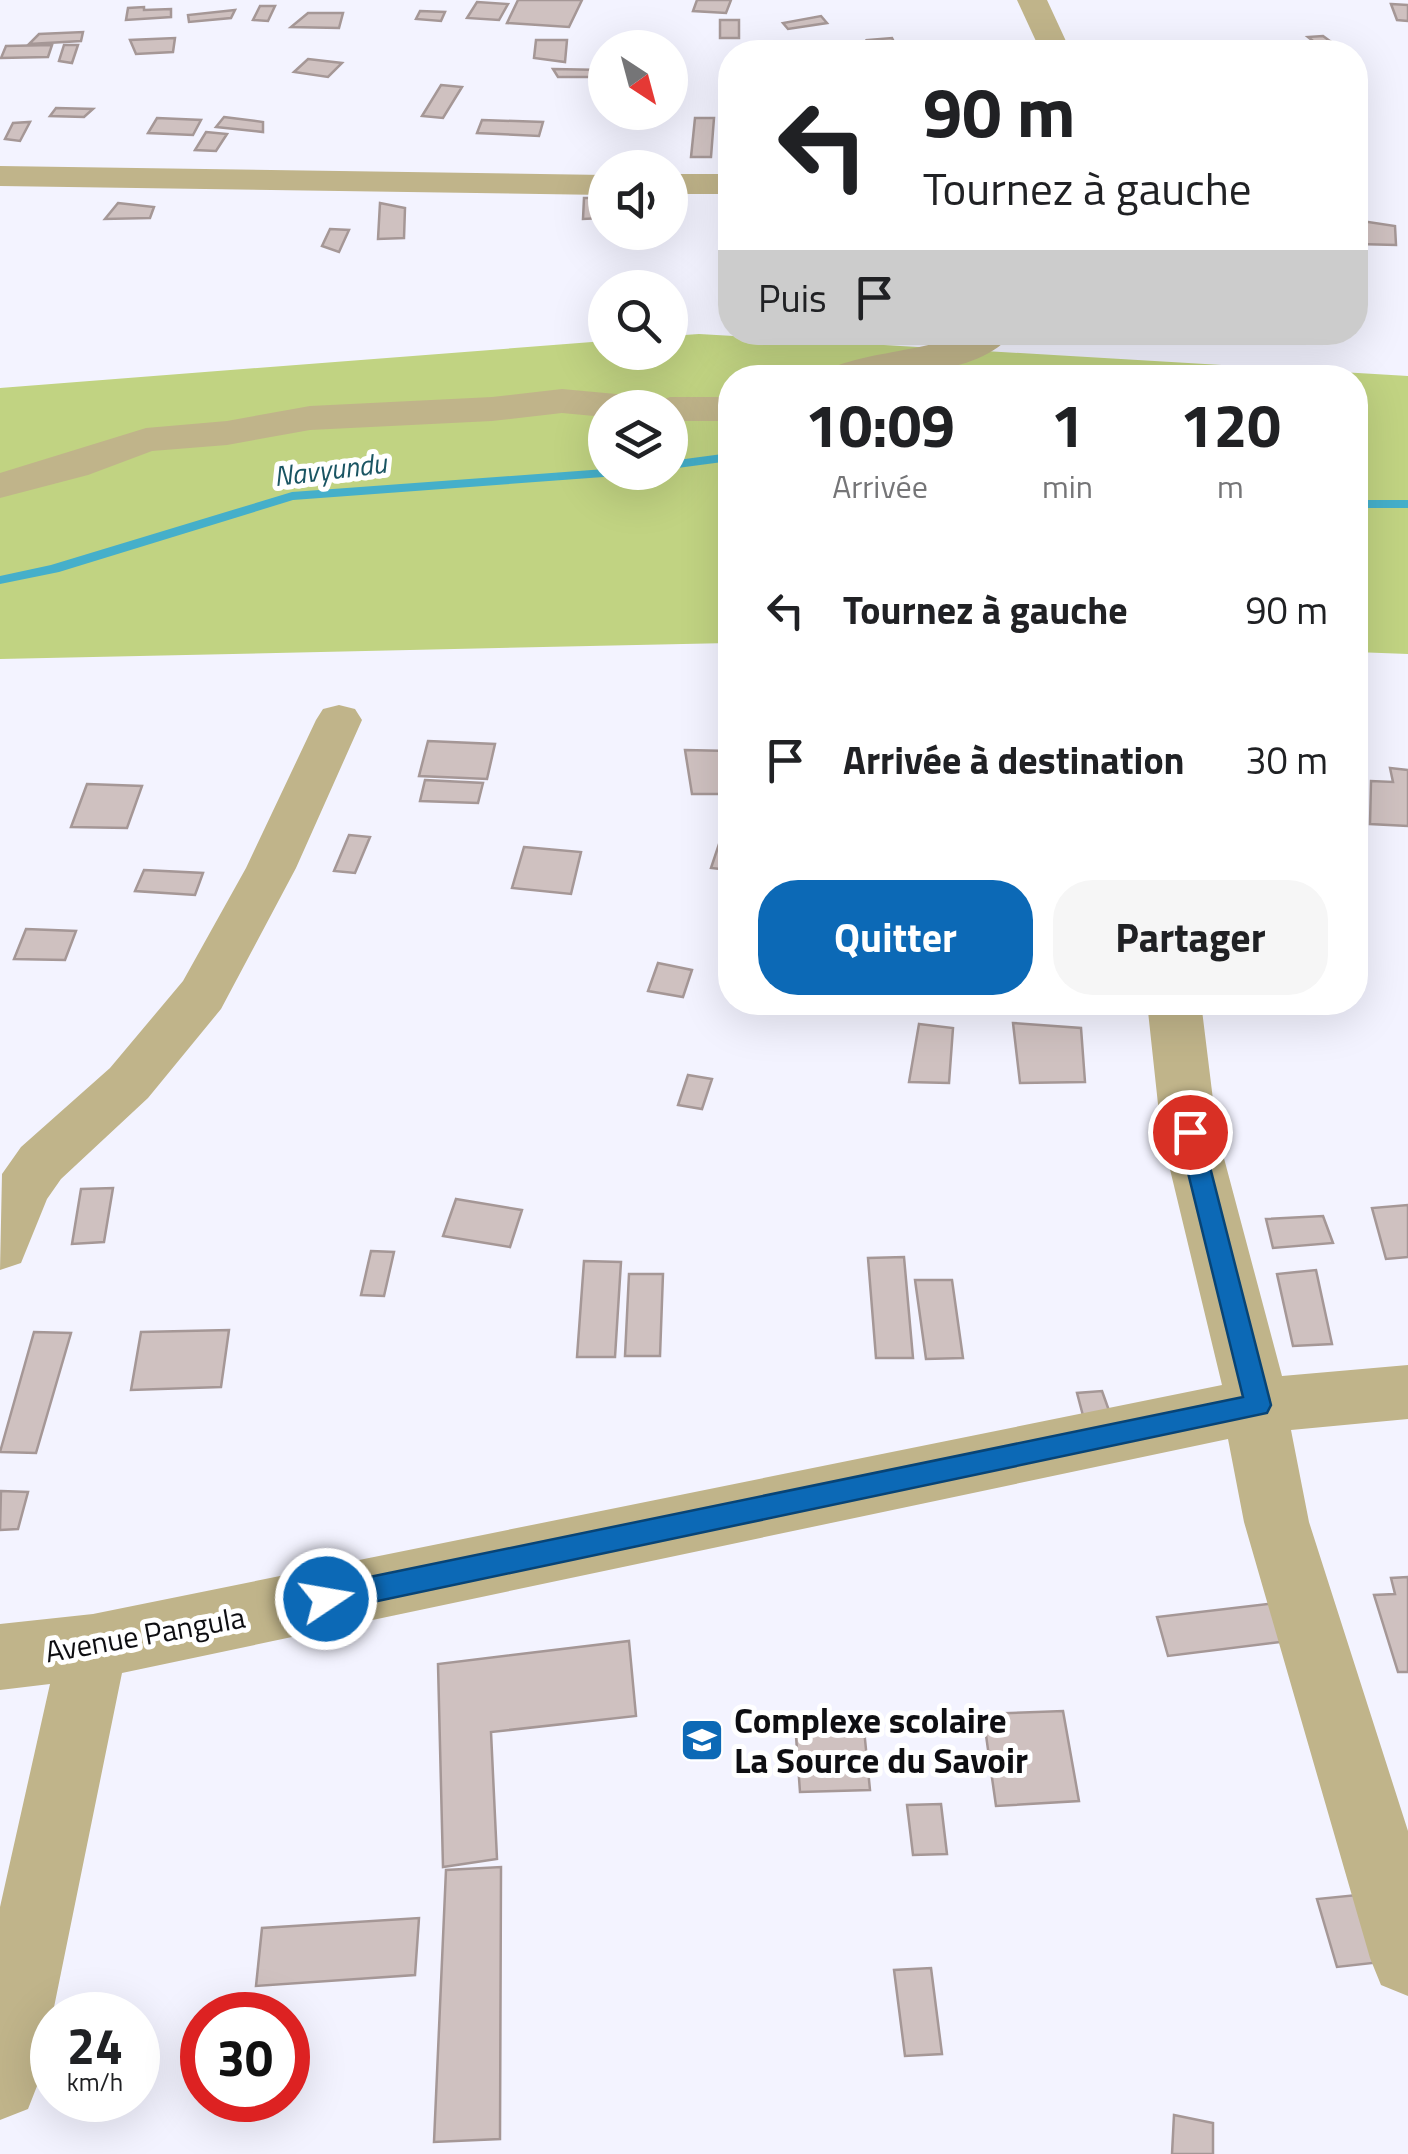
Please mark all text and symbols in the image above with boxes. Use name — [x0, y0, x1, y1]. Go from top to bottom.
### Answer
north arrow — [588, 30, 688, 130]
map controls — [588, 30, 688, 490]
text: 90 m — [923, 58, 1076, 164]
icon: left — [758, 80, 888, 210]
button: sound — [588, 150, 688, 250]
text: Tournez à gauche — [923, 154, 1252, 222]
text: Puis — [758, 269, 827, 327]
button: search — [588, 270, 688, 370]
icon: arrive — [847, 270, 902, 325]
text: 10:09 — [805, 379, 955, 470]
text: 1 — [1051, 379, 1084, 470]
text: 120 — [1180, 379, 1281, 470]
button: layers — [588, 390, 688, 490]
water label: Navyundu — [271, 441, 391, 497]
text: Arrivée — [832, 462, 928, 510]
text: min — [1042, 462, 1093, 510]
text: m — [1217, 462, 1244, 510]
text: Tournez à gauche — [843, 581, 1128, 639]
text: 90 m — [1245, 581, 1328, 639]
icon: left — [758, 583, 813, 638]
text: Arrivée à destination — [843, 731, 1185, 789]
text: 30 m — [1245, 731, 1328, 789]
icon: arrive — [758, 733, 813, 788]
button: Quitter — [758, 880, 1033, 995]
button: Partager — [1053, 880, 1328, 995]
pin — [1148, 1090, 1233, 1175]
icon: arrive — [1163, 1105, 1218, 1160]
position arrow — [274, 1547, 378, 1651]
street label: Avenue Pangula — [41, 1594, 249, 1674]
place label: Complexe scolaire La Source du Savoir — [734, 1693, 1028, 1787]
school or university icon: Complexe scolaire La Source du Savoir — [679, 1717, 725, 1763]
speed limit sign: 30 — [180, 1992, 310, 2122]
text: 24 — [67, 2007, 123, 2083]
text: km/h — [67, 2063, 123, 2101]

